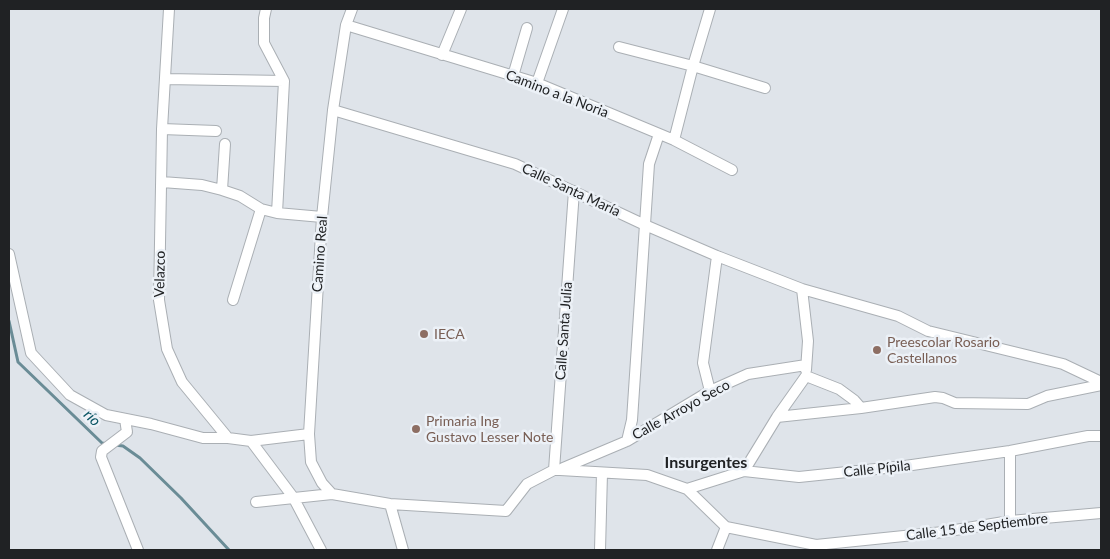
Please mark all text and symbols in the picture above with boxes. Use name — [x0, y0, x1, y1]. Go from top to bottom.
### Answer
street label: Camino a la Noria — [503, 67, 611, 121]
street label: Calle Santa María — [519, 160, 623, 220]
street label: Camino Real — [309, 215, 331, 293]
street label: Velazco — [151, 250, 169, 298]
street label: Calle Santa Julia — [552, 281, 576, 381]
place label: IECA — [434, 326, 465, 342]
marker: IECA — [418, 328, 430, 340]
place label: Preescolar Rosario Castellanos — [887, 334, 1000, 367]
marker: Preescolar Rosario Castellanos — [871, 344, 883, 356]
street label: Calle Arroyo Seco — [629, 376, 733, 444]
water label: río — [80, 406, 104, 430]
place label: Primaria Ing Gustavo Lesser Note — [426, 413, 553, 446]
marker: Primaria Ing Gustavo Lesser Note — [410, 423, 422, 435]
district label: Insurgentes — [665, 453, 747, 473]
street label: Calle Pípila — [843, 457, 911, 481]
street label: Calle 15 de Septiembre — [905, 510, 1049, 544]

